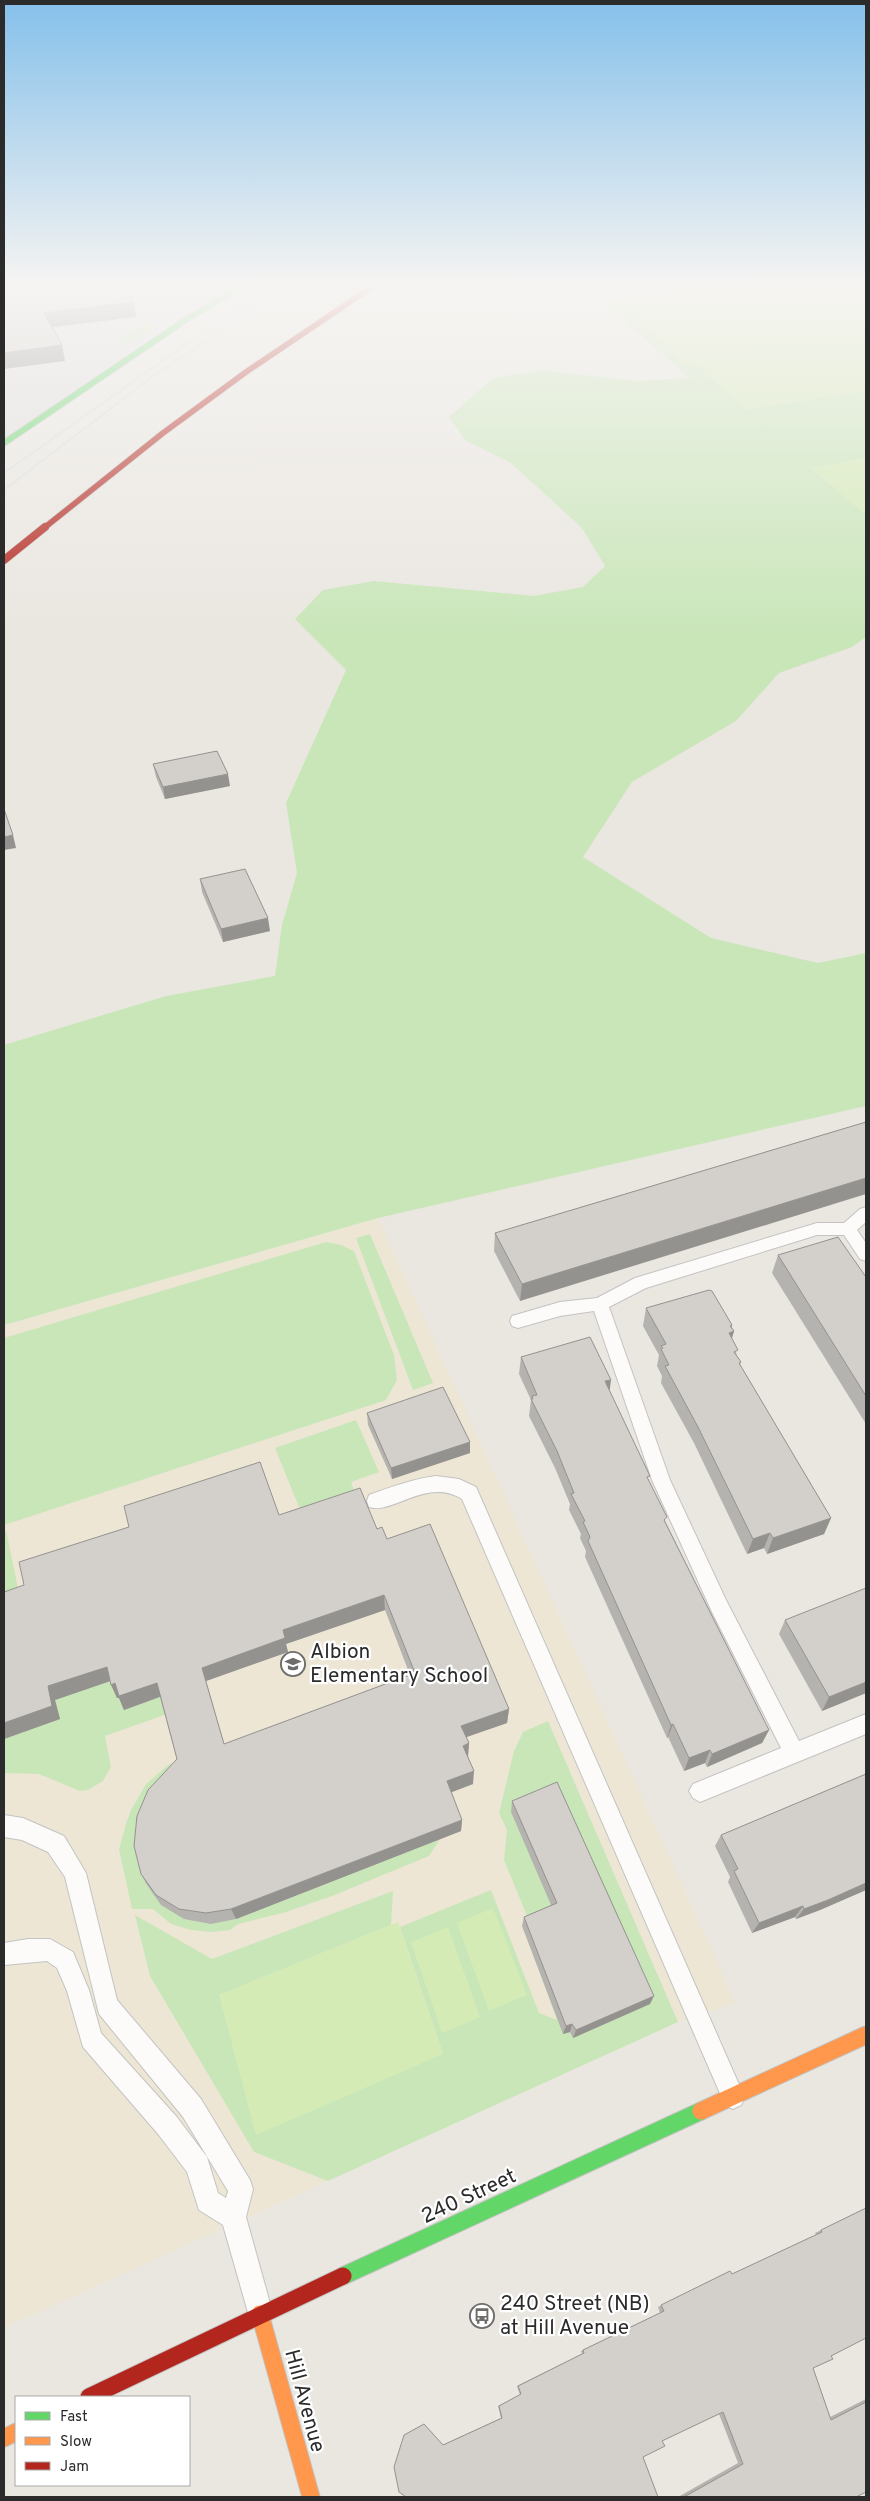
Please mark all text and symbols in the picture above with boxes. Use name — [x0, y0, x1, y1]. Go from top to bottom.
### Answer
place label: Albion Elementary School — [310, 1639, 488, 1690]
school or university icon: Albion Elementary School — [280, 1651, 306, 1677]
street label: 240 Street — [417, 2163, 521, 2231]
place label: 240 Street (NB) at Hill Avenue — [500, 2291, 650, 2342]
bus stop icon: 240 Street (NB) at Hill Avenue — [469, 2303, 495, 2329]
street label: Hill Avenue — [277, 2347, 331, 2455]
legend — [15, 2396, 190, 2486]
text: Fast — [60, 2408, 88, 2427]
text: Slow — [60, 2433, 92, 2452]
text: Jam — [60, 2458, 89, 2477]

